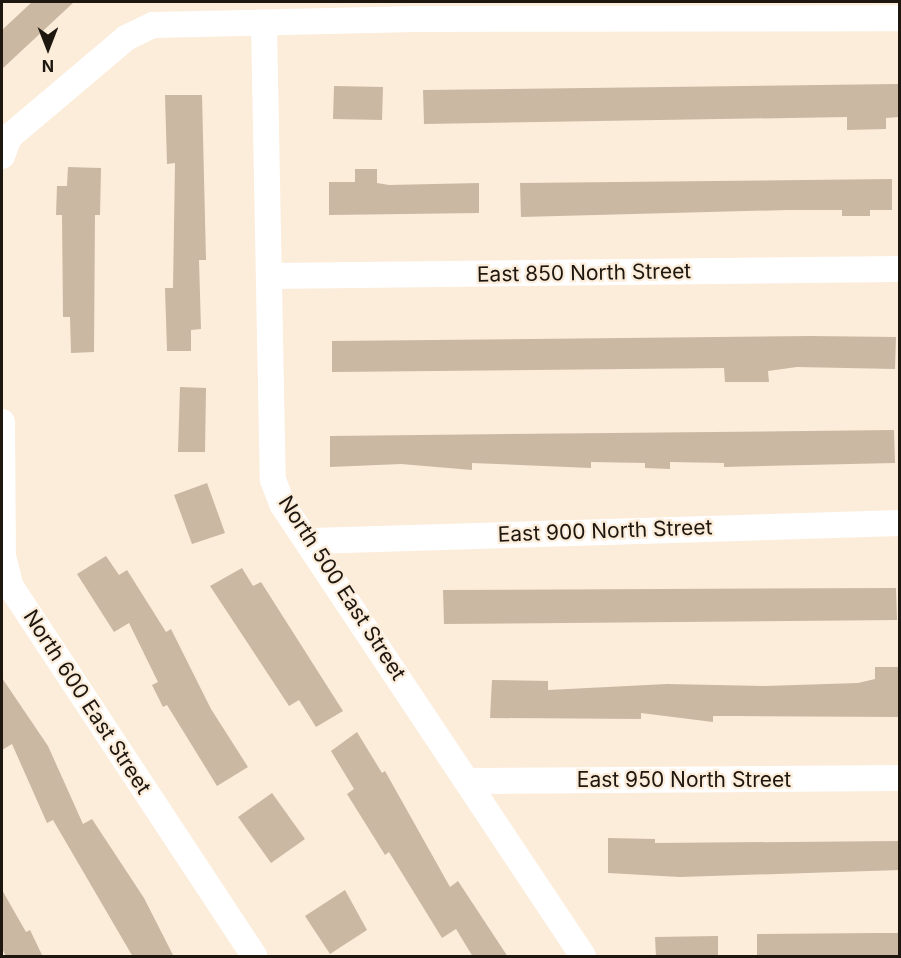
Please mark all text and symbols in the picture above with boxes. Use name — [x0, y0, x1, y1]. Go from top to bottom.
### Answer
north arrow — [18, 18, 78, 78]
text: N — [42, 56, 54, 76]
street label: East 850 North Street — [477, 259, 691, 287]
street label: North 500 East Street — [273, 491, 411, 685]
street label: East 900 North Street — [497, 515, 713, 547]
street label: North 600 East Street — [18, 605, 156, 799]
street label: East 950 North Street — [577, 767, 791, 793]

